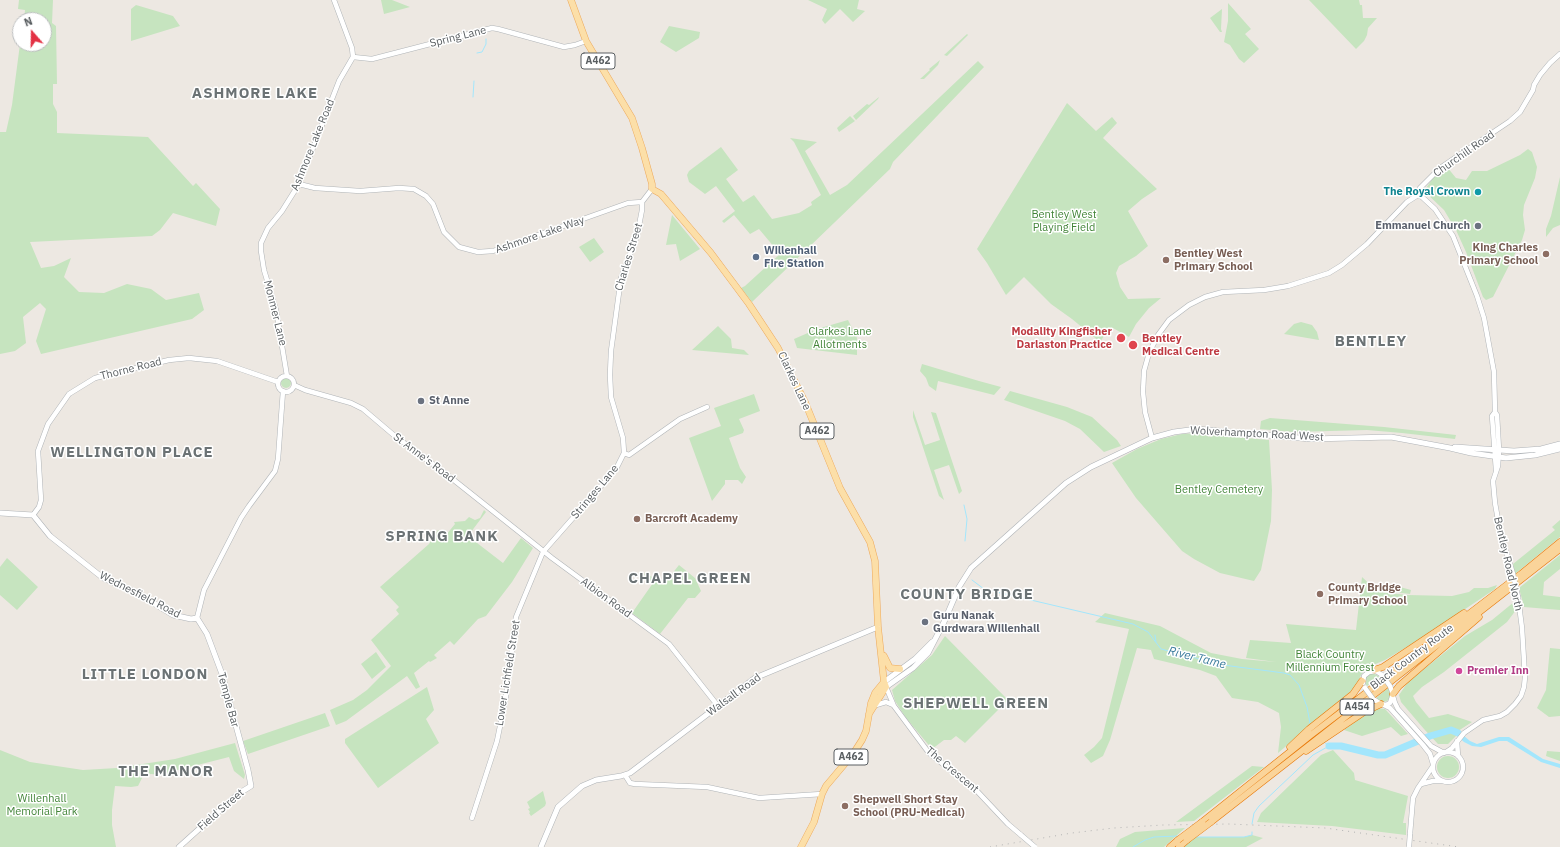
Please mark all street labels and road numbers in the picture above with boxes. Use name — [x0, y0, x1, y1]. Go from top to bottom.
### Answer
street label: Spring Lane — [428, 24, 488, 50]
road number: A462 — [581, 53, 615, 69]
street label: Ashmore Lake Road — [289, 97, 337, 193]
street label: Churchill Road — [1431, 128, 1497, 180]
street label: Ashmore Lake Way — [494, 214, 586, 256]
street label: Charles Street — [612, 222, 646, 292]
street label: Monmer Lane — [260, 279, 290, 347]
street label: Clarkes Lane — [775, 350, 813, 412]
street label: Thorne Road — [99, 355, 163, 383]
road number: A462 — [800, 423, 834, 439]
street label: Wolverhampton Road West — [1190, 424, 1324, 444]
street label: St Anne's Road — [390, 430, 458, 486]
street label: Stringes Lane — [569, 462, 621, 522]
street label: Bentley Road North — [1491, 516, 1525, 612]
street label: Wednesfield Road — [97, 569, 183, 621]
street label: Albion Road — [578, 575, 634, 621]
street label: Lower Lichfield Street — [493, 619, 523, 727]
street label: Black Country Route — [1368, 621, 1456, 693]
street label: Temple Bar — [214, 671, 242, 729]
street label: Walsall Road — [704, 671, 764, 719]
road number: A454 — [1340, 699, 1374, 715]
street label: The Crescent — [923, 744, 981, 796]
road number: A462 — [834, 749, 868, 765]
street label: Field Street — [195, 786, 247, 834]

